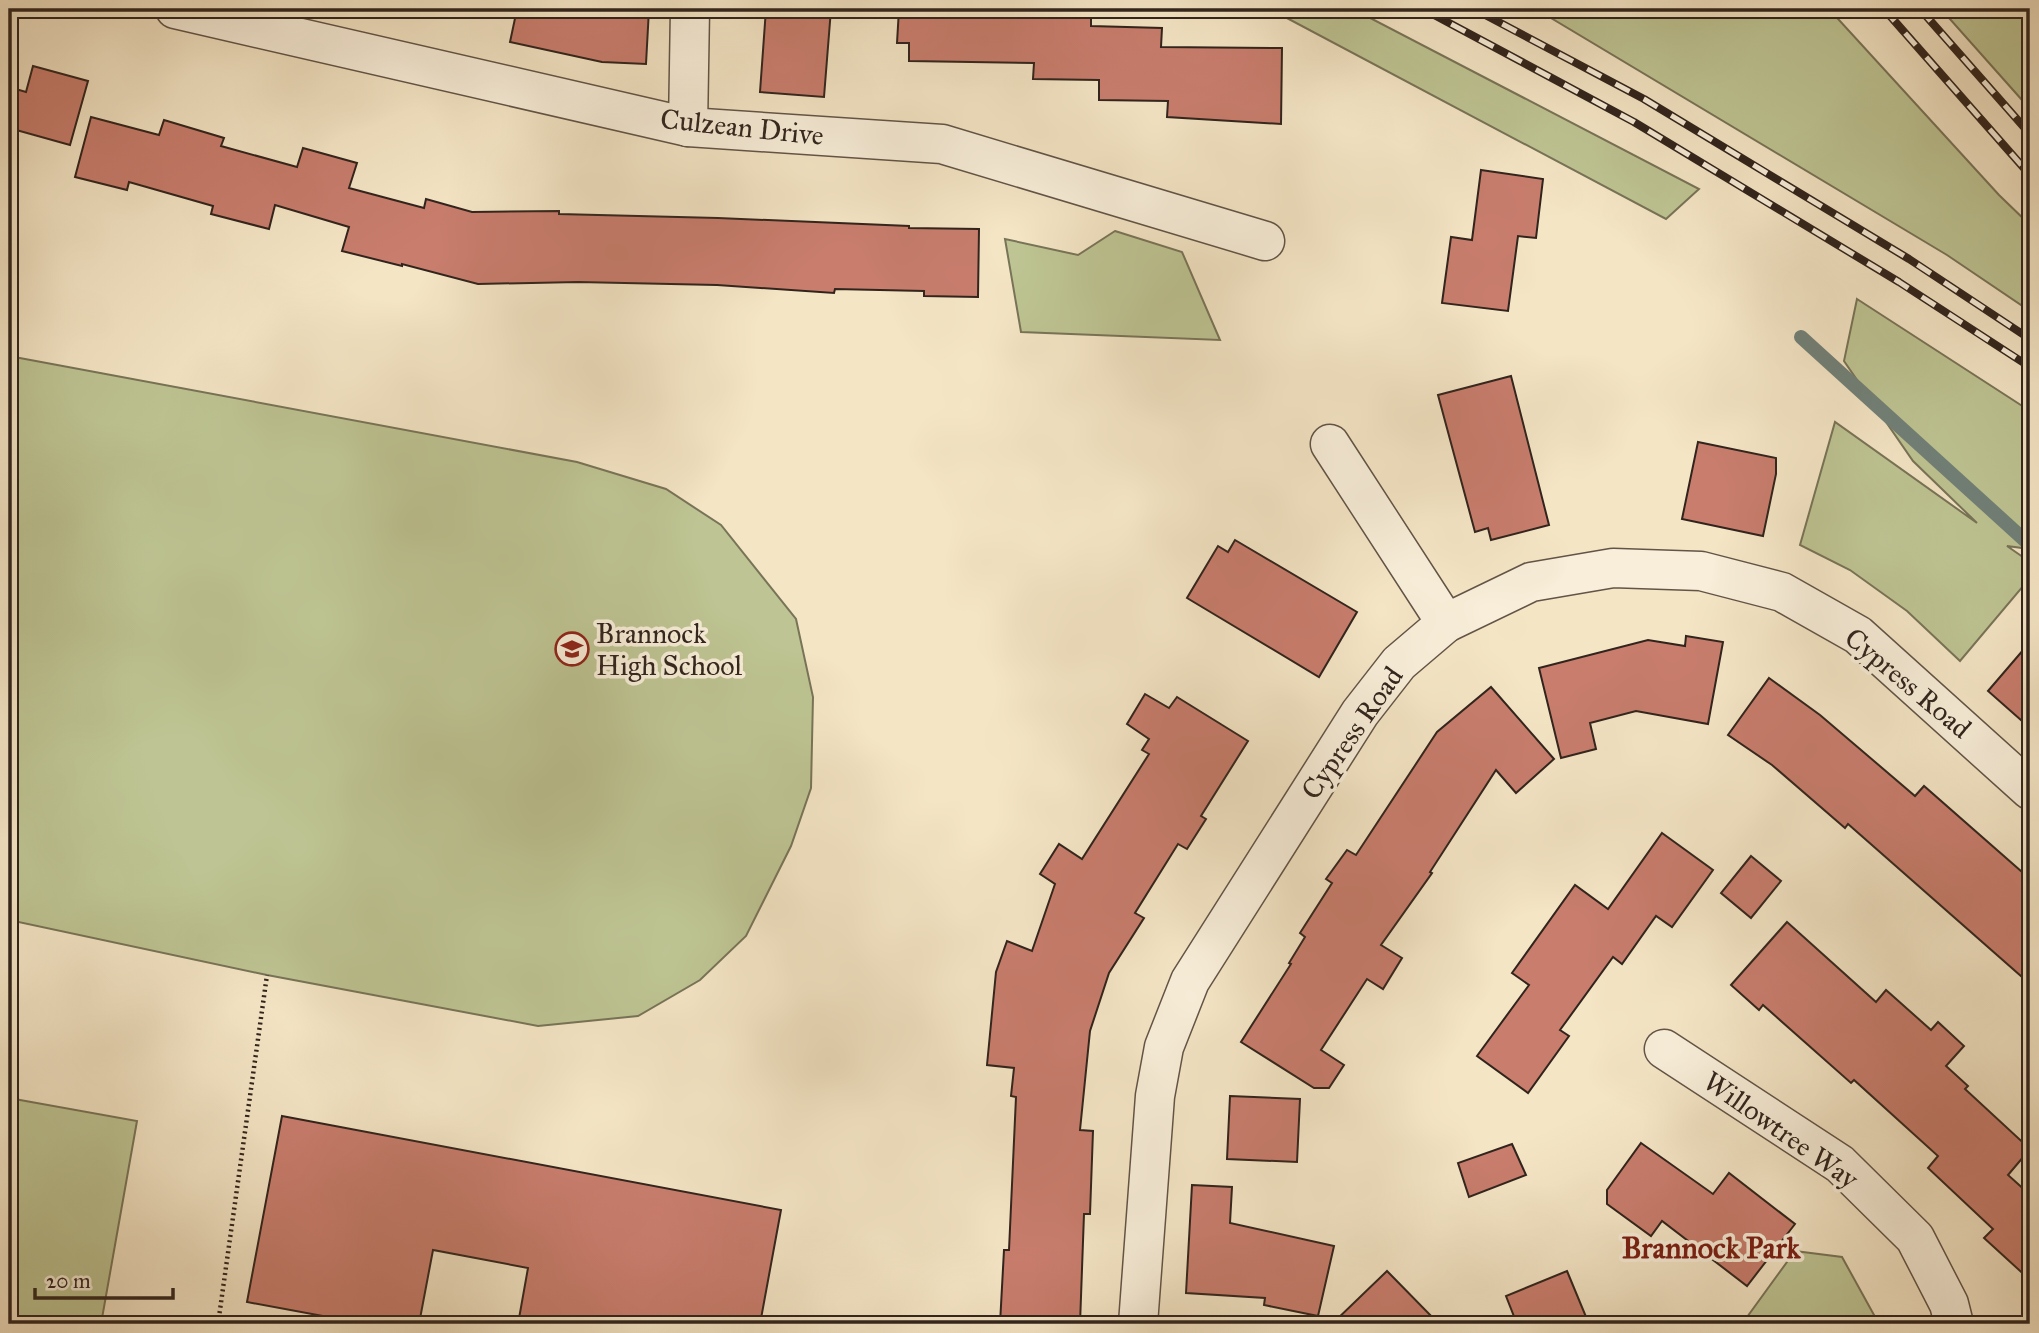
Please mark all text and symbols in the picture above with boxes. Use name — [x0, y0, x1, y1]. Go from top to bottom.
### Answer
street label: Culzean Drive — [659, 101, 825, 153]
place label: Brannock High School — [596, 616, 742, 683]
street label: Cypress Road — [1838, 620, 1978, 746]
school or university icon: Brannock High School — [553, 630, 591, 668]
street label: Cypress Road — [1293, 660, 1411, 806]
street label: Willowtree Way — [1697, 1064, 1866, 1197]
district label: Brannock Park — [1622, 1230, 1801, 1266]
scale bar — [35, 1256, 173, 1300]
text: 20 m — [46, 1268, 91, 1294]

